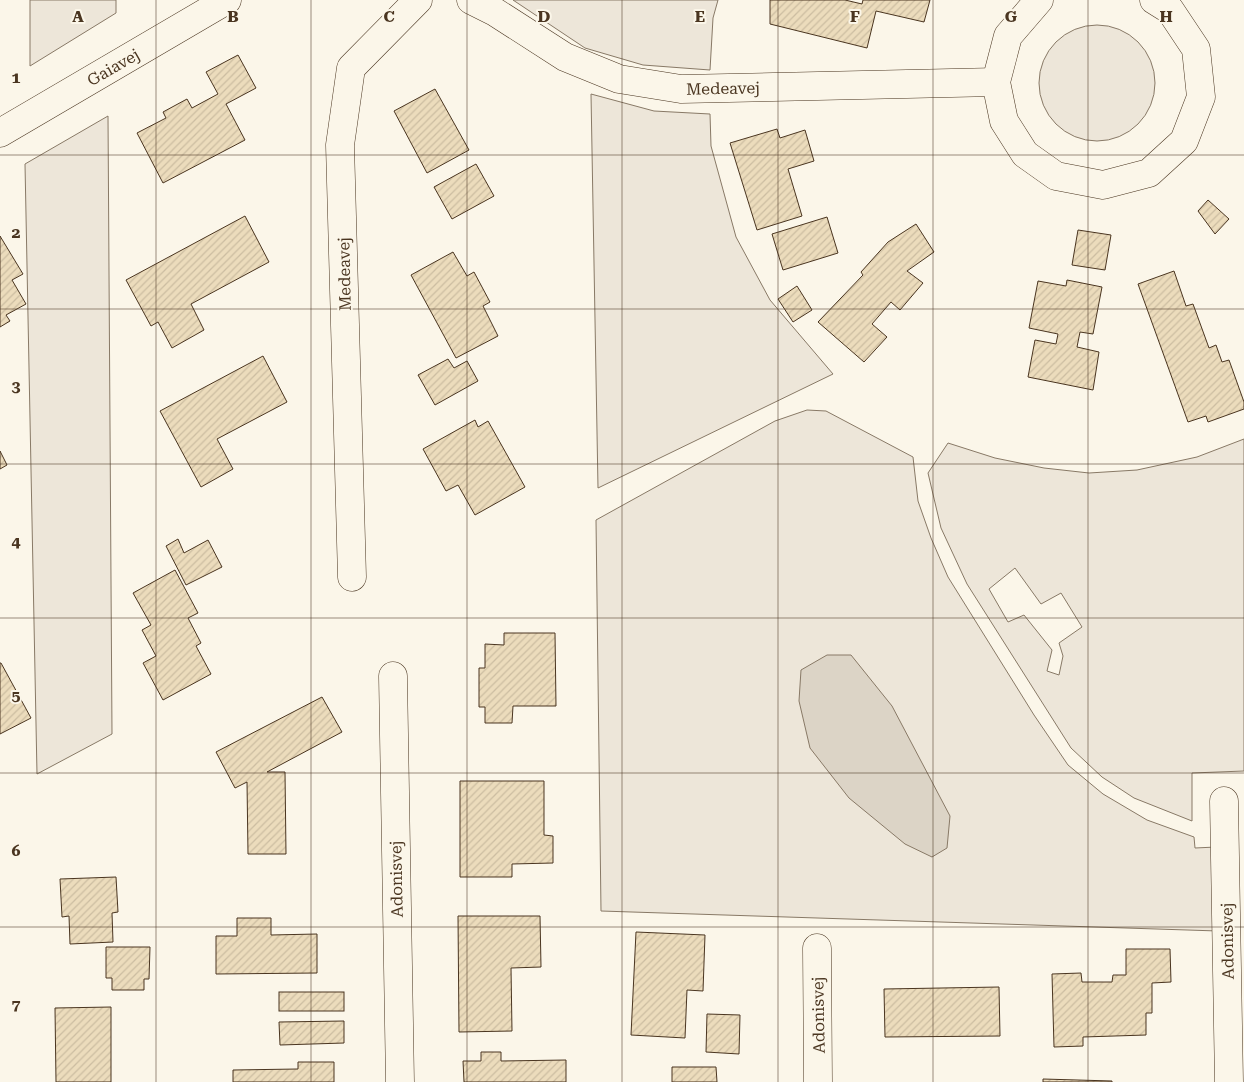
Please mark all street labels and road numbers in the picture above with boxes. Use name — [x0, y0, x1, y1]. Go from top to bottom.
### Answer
street label: Gaiavej — [84, 45, 143, 90]
street label: Medeavej — [686, 78, 760, 99]
street label: Medeavej — [334, 237, 355, 311]
street label: Adonisvej — [386, 840, 407, 918]
street label: Adonisvej — [1217, 902, 1238, 980]
street label: Adonisvej — [808, 976, 829, 1054]

